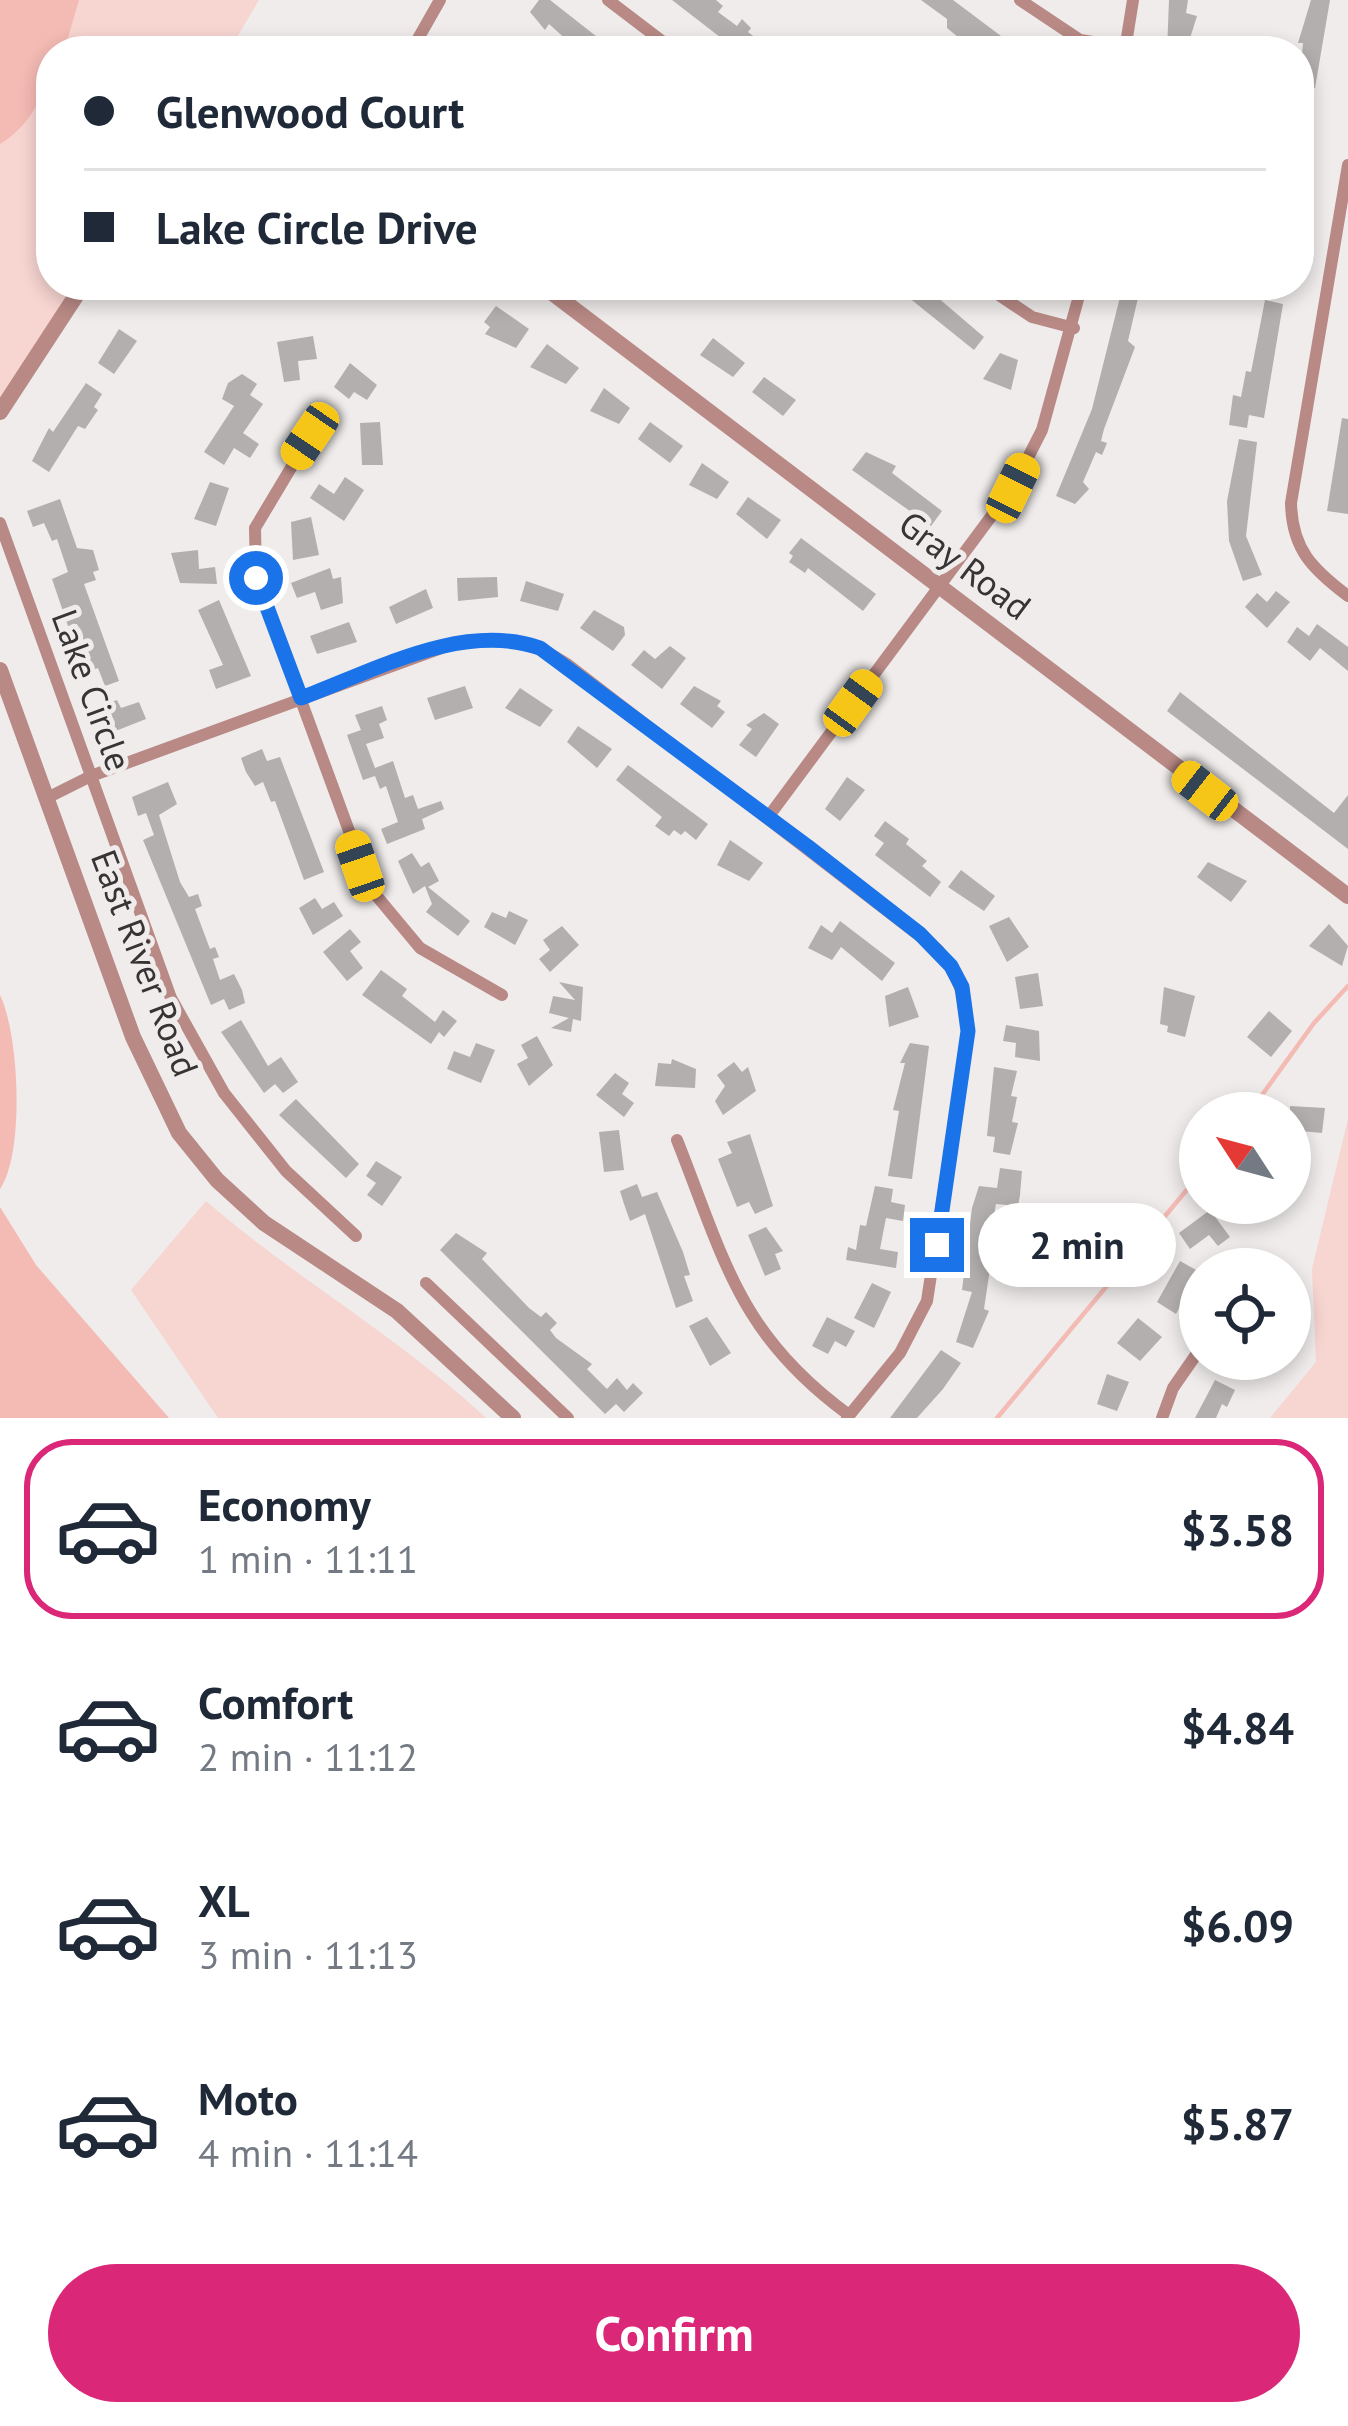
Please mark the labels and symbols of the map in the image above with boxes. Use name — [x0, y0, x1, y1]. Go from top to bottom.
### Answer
car — [275, 396, 345, 476]
car — [981, 448, 1045, 528]
street label: Gray Road — [890, 500, 1041, 630]
route start — [229, 551, 283, 605]
street label: Lake Circle — [42, 603, 143, 777]
car — [817, 663, 889, 743]
car — [1166, 755, 1244, 827]
car — [331, 826, 389, 906]
street label: East River Road — [81, 843, 210, 1083]
north arrow — [1179, 1092, 1311, 1224]
callout: 2 min — [979, 1203, 1177, 1287]
route end — [910, 1218, 964, 1272]

